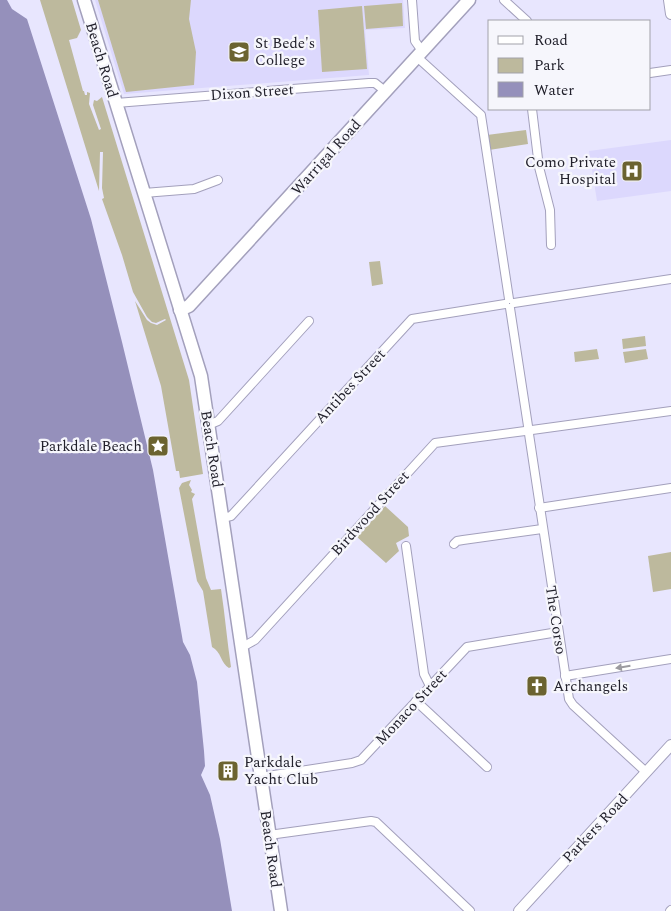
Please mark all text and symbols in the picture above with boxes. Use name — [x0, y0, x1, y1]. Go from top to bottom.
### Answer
street label: Beach Road — [79, 19, 124, 101]
legend — [488, 20, 651, 110]
text: Road — [534, 29, 568, 52]
place label: St Bede's College — [255, 32, 315, 72]
school or university icon: St Bede's College — [227, 40, 251, 64]
text: Park — [534, 54, 565, 77]
street label: Dixon Street — [210, 78, 295, 107]
text: Water — [534, 79, 574, 102]
street label: Warrigal Road — [286, 114, 367, 201]
place label: Como Private Hospital — [525, 151, 616, 191]
hospital icon: Como Private Hospital — [620, 159, 644, 183]
street label: Antibes Street — [309, 344, 391, 429]
street label: Beach Road — [194, 409, 229, 489]
place icon: Parkdale Beach — [146, 434, 170, 458]
place label: Parkdale Beach — [40, 435, 142, 458]
street label: Birdwood Street — [326, 465, 415, 561]
street label: The Corso — [539, 584, 572, 656]
one-way arrow — [614, 663, 630, 671]
street label: Monaco Street — [370, 664, 453, 751]
church icon: Archangels — [525, 674, 549, 698]
place label: Archangels — [553, 675, 628, 698]
place label: Parkdale Yacht Club — [244, 751, 318, 791]
building icon: Parkdale Yacht Club — [216, 759, 240, 783]
street label: Parkers Road — [557, 788, 634, 868]
street label: Beach Road — [254, 809, 287, 889]

